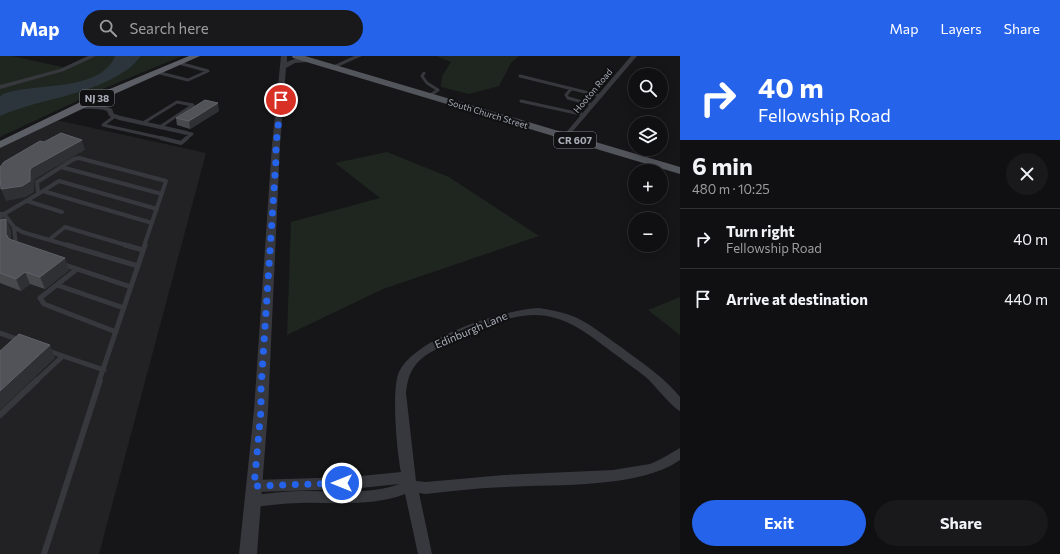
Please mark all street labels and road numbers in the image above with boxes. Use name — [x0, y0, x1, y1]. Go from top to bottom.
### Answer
street label: Hooton Road — [571, 66, 614, 115]
road number: NJ 38 — [80, 90, 114, 106]
street label: South Church Street — [447, 96, 530, 131]
road number: CR 607 — [554, 132, 596, 148]
street label: Edinburgh Lane — [433, 308, 509, 351]

